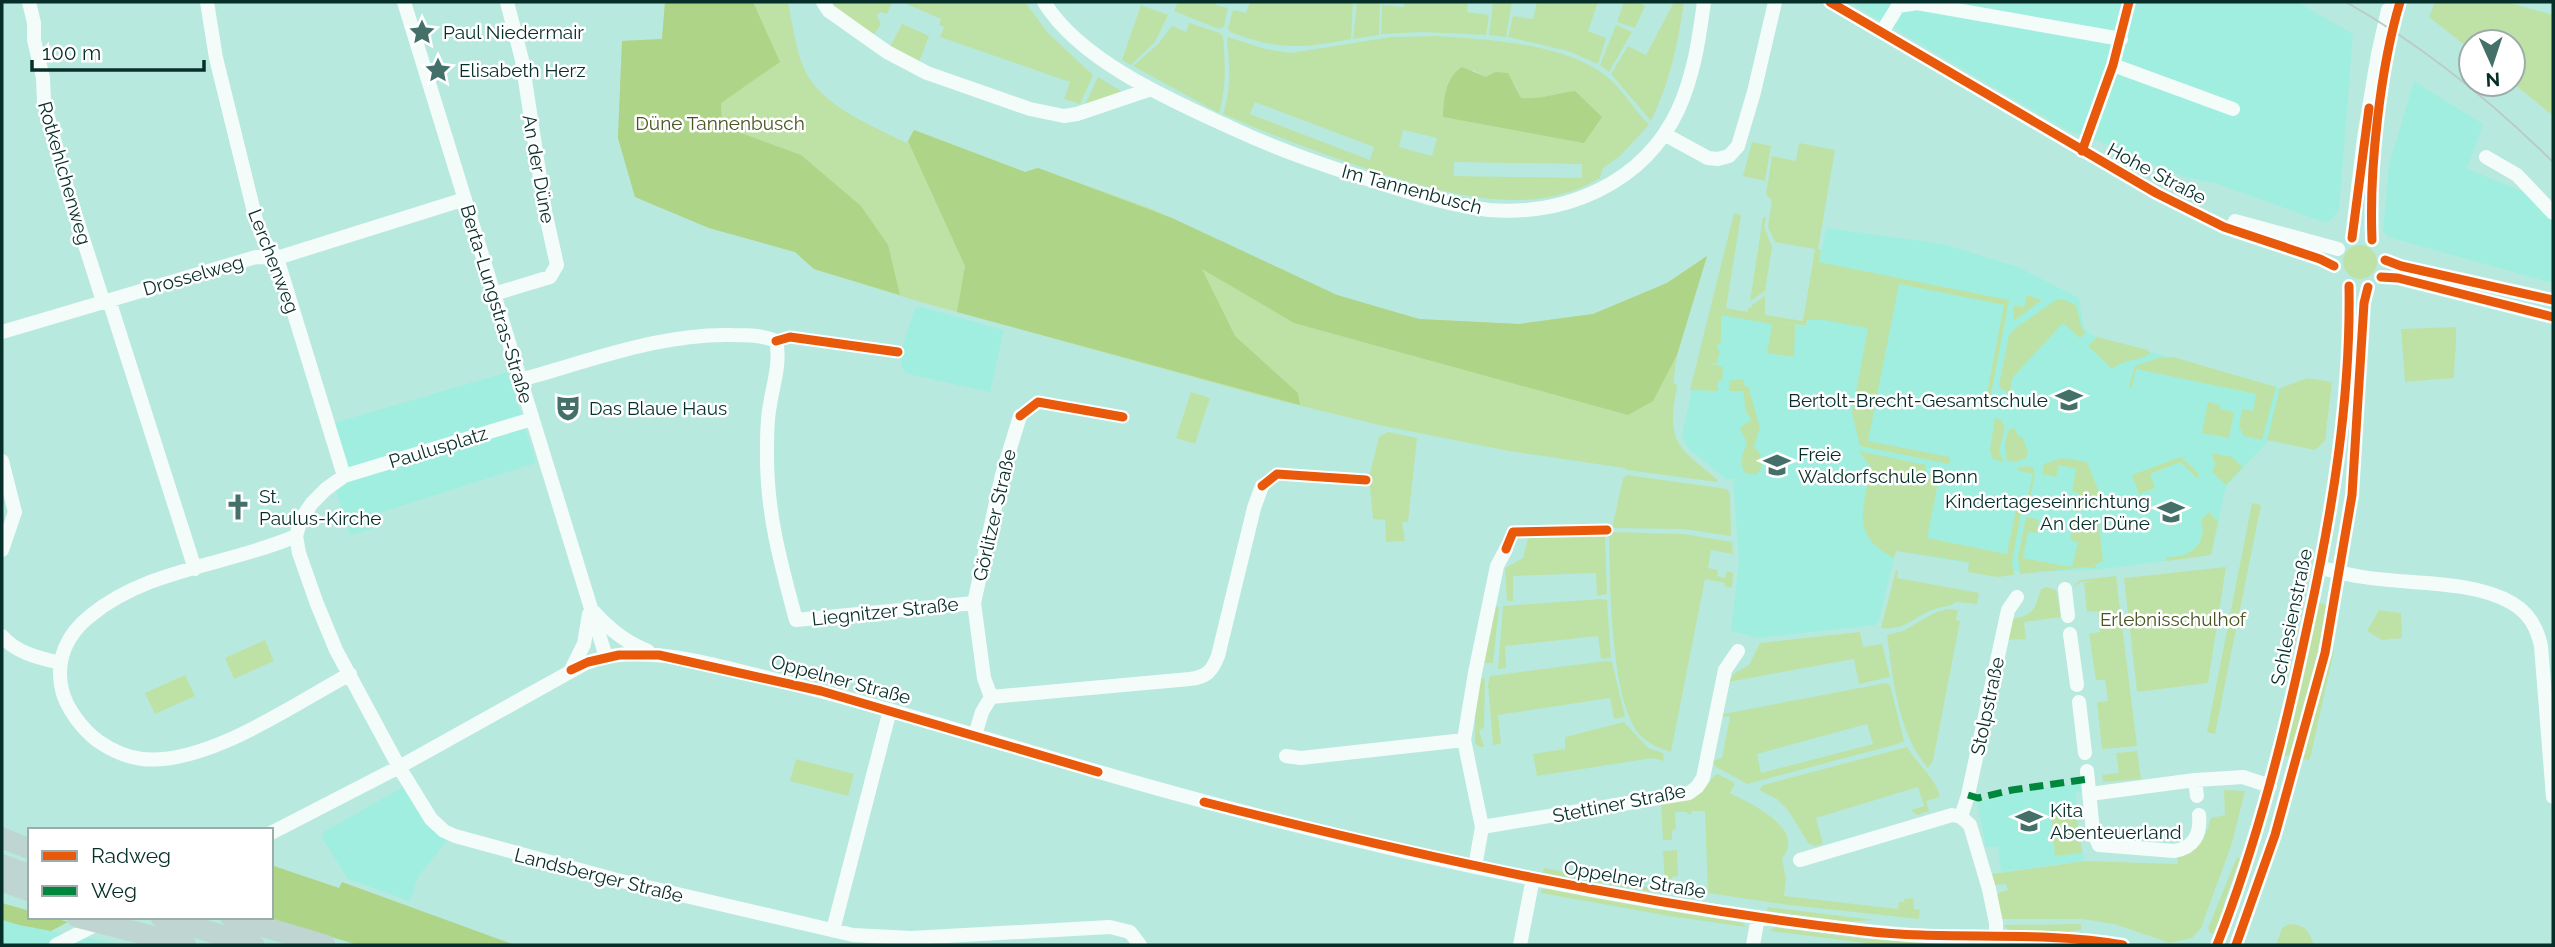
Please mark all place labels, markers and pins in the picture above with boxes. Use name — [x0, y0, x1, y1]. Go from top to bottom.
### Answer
place icon: Paul Niedermair — [407, 17, 437, 47]
place label: Paul Niedermair — [443, 21, 584, 43]
place icon: Elisabeth Herz — [423, 55, 453, 85]
place label: Elisabeth Herz — [459, 59, 586, 81]
school or university icon: Bertolt-Brecht-Gesamtschule — [2054, 385, 2084, 415]
place label: Bertolt-Brecht-Gesamtschule — [1788, 389, 2048, 411]
theatre icon: Das Blaue Haus — [553, 393, 583, 423]
place label: Das Blaue Haus — [589, 397, 727, 419]
place label: Freie Waldorfschule Bonn — [1798, 443, 1978, 487]
school or university icon: Freie Waldorfschule Bonn — [1762, 450, 1792, 480]
place label: St. Paulus-Kirche — [259, 485, 381, 529]
place label: Kindertageseinrichtung An der Düne — [1945, 490, 2150, 534]
church icon: St. Paulus-Kirche — [223, 492, 253, 522]
school or university icon: Kindertageseinrichtung An der Düne — [2156, 497, 2186, 527]
place label: Kita Abenteuerland — [2050, 799, 2182, 843]
school or university icon: Kita Abenteuerland — [2014, 806, 2044, 836]

